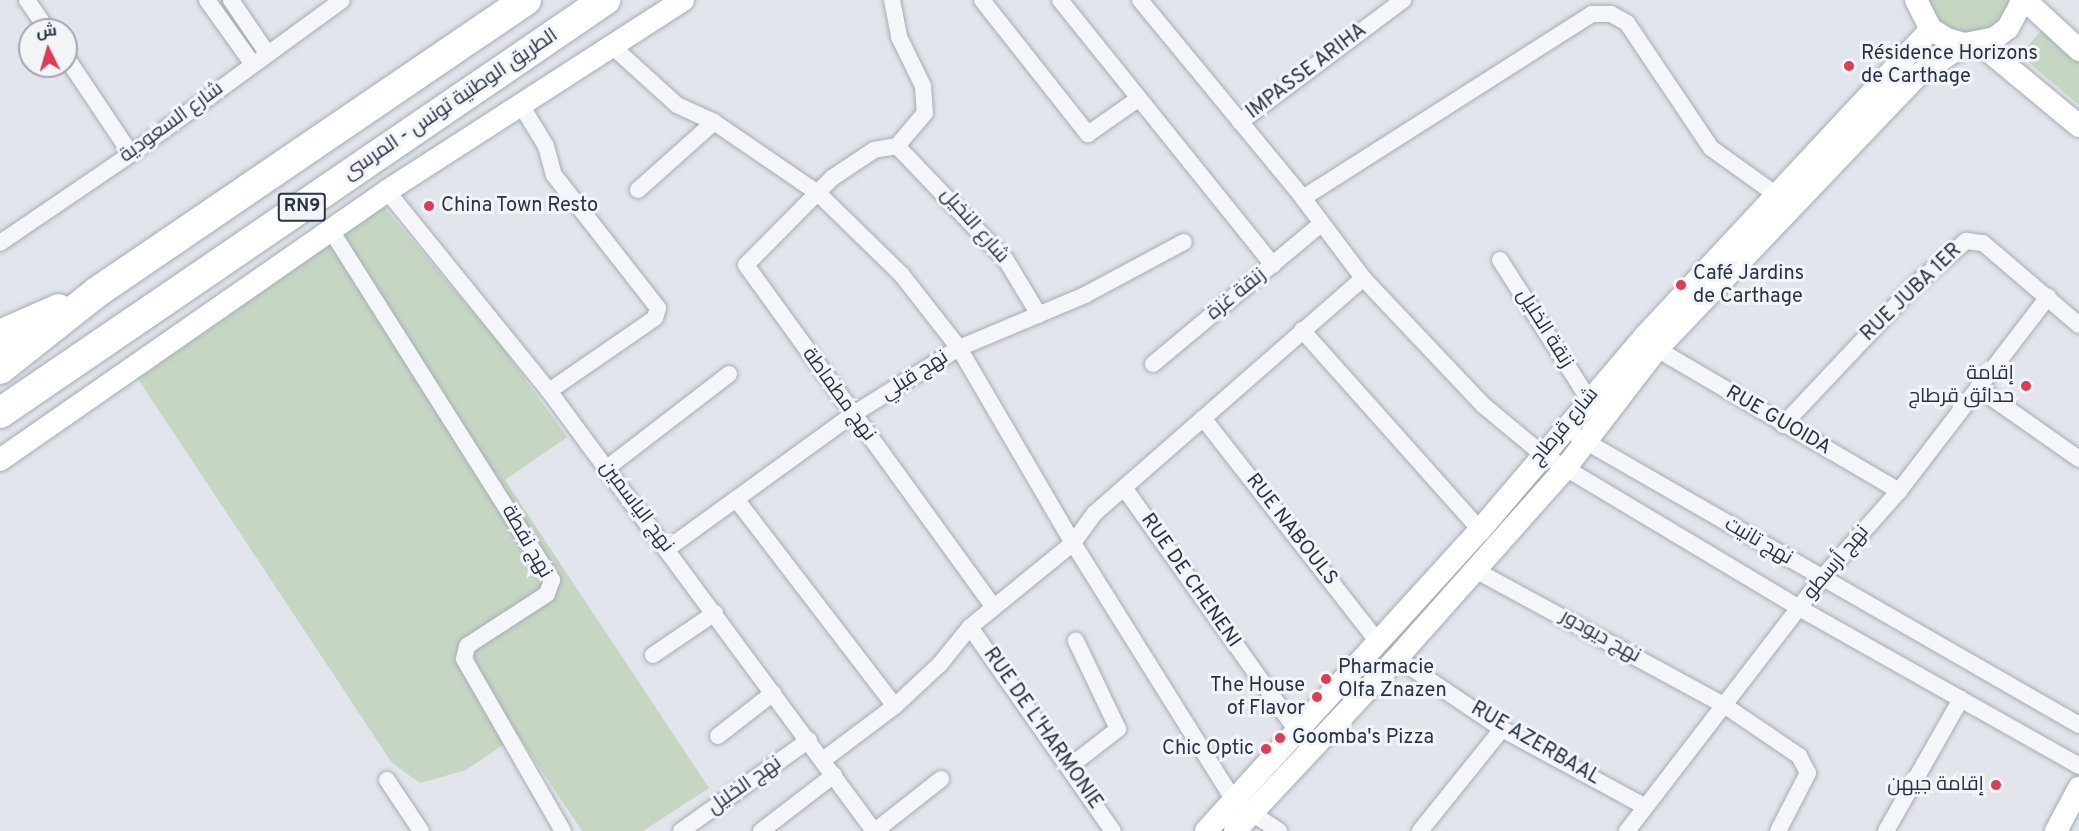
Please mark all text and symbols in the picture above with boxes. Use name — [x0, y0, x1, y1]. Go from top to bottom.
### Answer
north arrow — [18, 18, 78, 78]
street label: IMPASSE ARIHA — [1242, 19, 1372, 125]
text: ش — [36, 21, 58, 43]
street label: الطريق الوطنية تونس - المرسى — [339, 24, 563, 186]
place label: Résidence Horizons de Carthage — [1861, 42, 2038, 89]
marker: Résidence Horizons de Carthage — [1842, 59, 1856, 73]
street label: شارع السعودية — [115, 77, 229, 169]
street label: شارع النخيل — [935, 183, 1013, 269]
road number: RN9 — [276, 192, 328, 222]
place label: China Town Resto — [441, 194, 599, 218]
marker: China Town Resto — [422, 199, 436, 213]
street label: RUE JUBA 1ER — [1856, 239, 1968, 347]
place label: Café Jardins de Carthage — [1693, 262, 1804, 309]
street label: زنقة غزة — [1203, 264, 1271, 326]
marker: Café Jardins de Carthage — [1674, 278, 1688, 292]
street label: زنقة الخليل — [1510, 285, 1578, 373]
street label: نهج مطماطة — [796, 344, 880, 446]
street label: نهج قبلي — [877, 346, 953, 406]
place label: إقامة حدائق قرطاج — [1908, 362, 2014, 409]
marker: إقامة حدائق قرطاج — [2019, 379, 2033, 393]
street label: RUE GUOIDA — [1721, 381, 1835, 461]
street label: شارع قرطاج — [1526, 383, 1604, 471]
street label: نهج الياسمين — [594, 457, 678, 557]
street label: RUE NABOULS — [1240, 469, 1342, 591]
street label: نهج نفطة — [495, 501, 557, 583]
street label: RUE DE CHENENI — [1135, 509, 1245, 653]
street label: نهج تانيت — [1720, 513, 1796, 571]
street label: نهج أرسطو — [1799, 521, 1875, 605]
street label: نهج ديودور — [1556, 605, 1644, 669]
street label: RUE DE L'HARMONIE — [977, 644, 1107, 814]
place label: Pharmacie Olfa Znazen — [1338, 656, 1447, 703]
marker: Pharmacie Olfa Znazen — [1319, 672, 1333, 686]
place label: The House of Flavor — [1210, 674, 1305, 721]
marker: The House of Flavor — [1310, 690, 1324, 704]
street label: RUE AZERBAAL — [1466, 697, 1604, 791]
place label: Goomba's Pizza — [1292, 726, 1434, 750]
marker: Goomba's Pizza — [1273, 731, 1287, 745]
place label: Chic Optic — [1162, 737, 1254, 761]
marker: Chic Optic — [1259, 742, 1273, 756]
street label: نهج الخليل — [703, 752, 787, 820]
place label: إقامة جيهن — [1887, 773, 1984, 797]
marker: إقامة جيهن — [1989, 778, 2003, 792]

